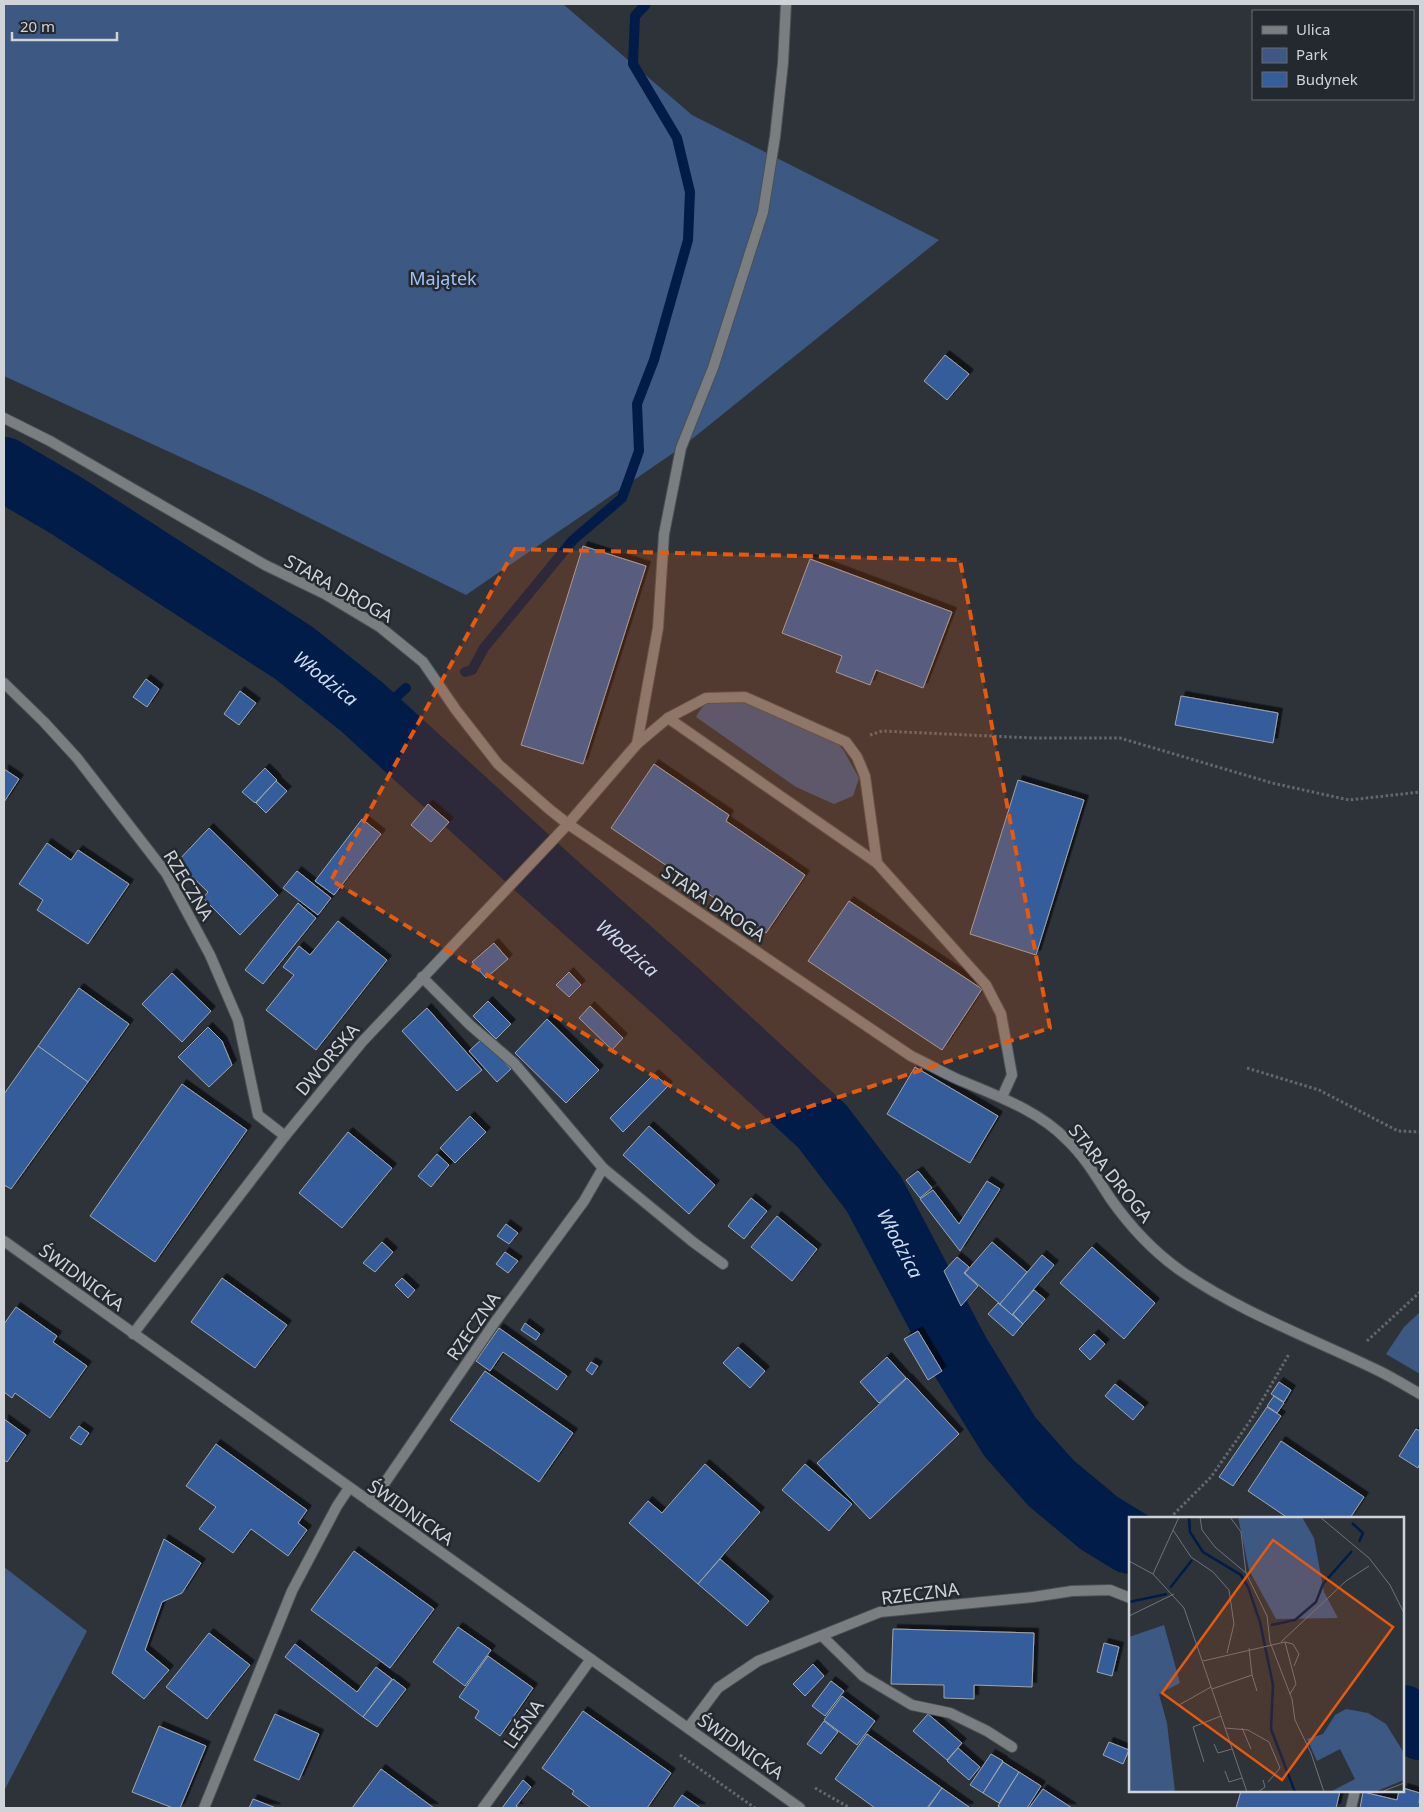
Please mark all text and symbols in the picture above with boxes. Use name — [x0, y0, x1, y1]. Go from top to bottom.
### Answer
scale bar — [12, 10, 118, 42]
legend — [1252, 10, 1414, 100]
text: 20 m — [20, 16, 55, 36]
text: Ulica — [1296, 19, 1330, 39]
text: Park — [1296, 44, 1328, 64]
text: Budynek — [1296, 69, 1358, 89]
park label: Majątek — [409, 266, 477, 290]
street label: STARA DROGA — [280, 548, 398, 628]
water label: Włodzica — [288, 644, 364, 712]
street label: RZECZNA — [159, 845, 220, 925]
street label: STARA DROGA — [657, 859, 771, 947]
water label: Włodzica — [591, 913, 665, 983]
street label: DWORSKA — [290, 1017, 365, 1100]
street label: STARA DROGA — [1064, 1119, 1159, 1228]
water label: Włodzica — [871, 1204, 929, 1283]
street label: ŚWIDNICKA — [35, 1238, 130, 1316]
street label: RZECZNA — [441, 1287, 506, 1365]
street label: ŚWIDNICKA — [363, 1474, 459, 1551]
inset map — [1129, 1517, 1404, 1792]
street label: RZECZNA — [880, 1576, 961, 1610]
street label: LEŚNA — [498, 1694, 549, 1753]
street label: ŚWIDNICKA — [693, 1708, 789, 1785]

